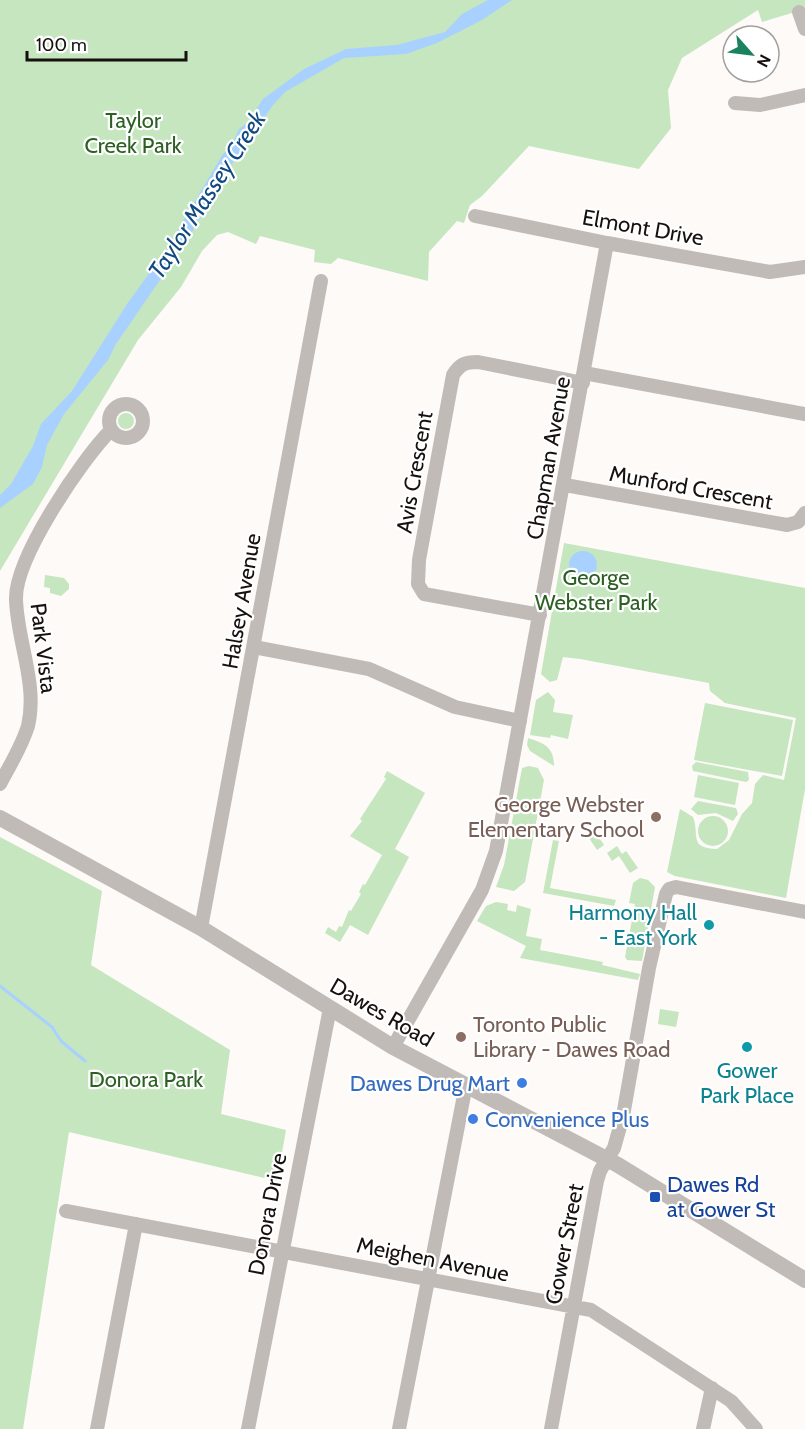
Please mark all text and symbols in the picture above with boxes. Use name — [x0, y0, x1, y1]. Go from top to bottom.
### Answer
scale bar — [27, 24, 186, 62]
north arrow — [721, 24, 781, 84]
text: 100 m — [36, 34, 87, 56]
text: N — [753, 51, 775, 70]
water label: Taylor Massey Creek — [142, 105, 272, 284]
park label: Taylor Creek Park — [84, 107, 182, 159]
street label: Elmont Drive — [580, 204, 706, 251]
street label: Chapman Avenue — [521, 374, 576, 542]
street label: Avis Crescent — [390, 408, 439, 535]
street label: Munford Crescent — [607, 460, 775, 515]
street label: Halsey Avenue — [216, 531, 267, 671]
park label: George Webster Park — [535, 564, 657, 616]
street label: Park Vista — [25, 601, 62, 695]
place label: George Webster Elementary School — [468, 791, 645, 843]
marker: George Webster Elementary School — [649, 810, 663, 824]
place label: Harmony Hall - East York — [568, 899, 698, 951]
marker: Harmony Hall - East York — [702, 918, 716, 932]
street label: Dawes Road — [325, 972, 438, 1053]
place label: Toronto Public Library - Dawes Road — [473, 1011, 671, 1063]
marker: Toronto Public Library - Dawes Road — [454, 1030, 468, 1044]
marker: Gower Park Place — [740, 1040, 754, 1054]
place label: Gower Park Place — [700, 1057, 794, 1109]
park label: Donora Park — [89, 1066, 203, 1093]
place label: Dawes Drug Mart — [350, 1070, 511, 1097]
marker: Dawes Drug Mart — [515, 1076, 529, 1090]
place label: Convenience Plus — [485, 1106, 649, 1133]
marker: Convenience Plus — [466, 1112, 480, 1126]
street label: Donora Drive — [242, 1151, 293, 1278]
place label: Dawes Rd at Gower St — [667, 1171, 776, 1223]
street label: Gower Street — [540, 1181, 590, 1307]
marker: Dawes Rd at Gower St — [648, 1190, 662, 1204]
street label: Meighen Avenue — [354, 1231, 511, 1288]

